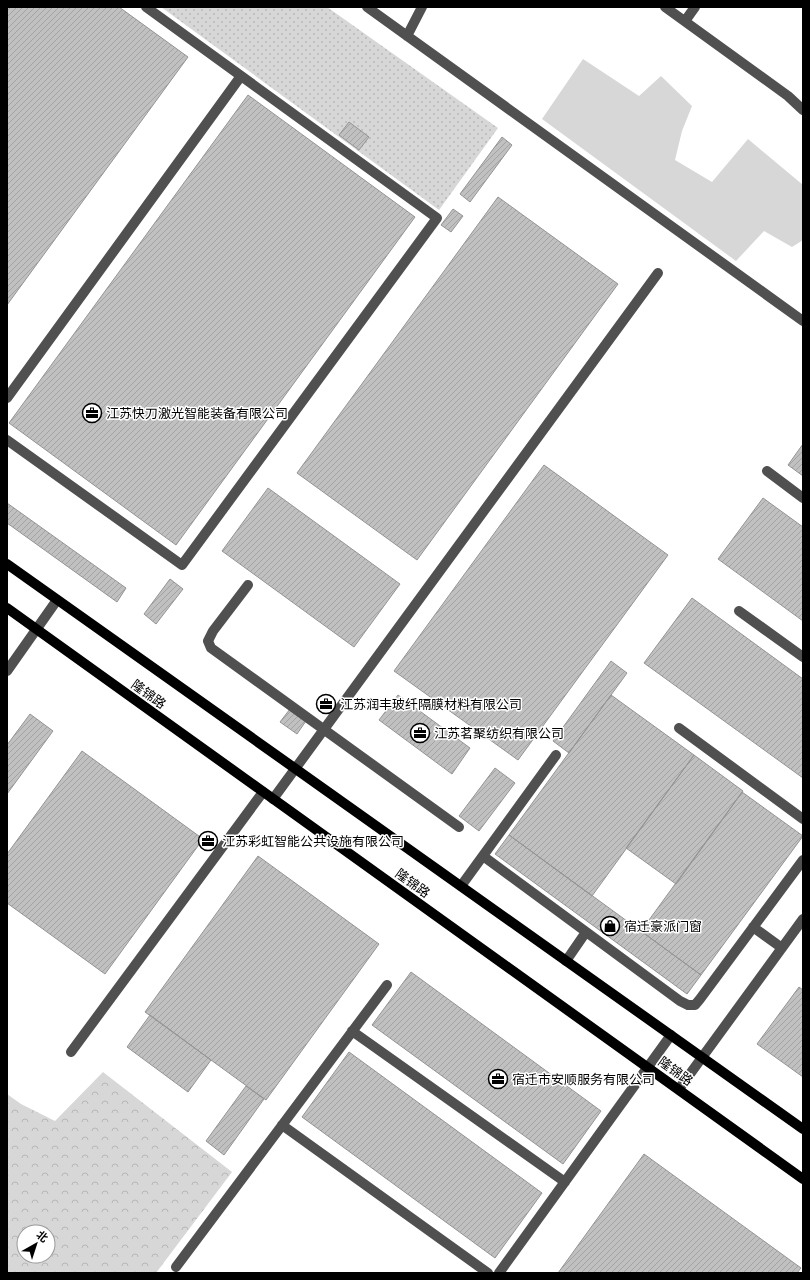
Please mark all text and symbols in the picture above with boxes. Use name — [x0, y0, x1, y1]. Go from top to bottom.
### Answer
office icon: 江苏快刀激光智能装备有限公司 — [81, 402, 103, 424]
place label: 江苏快刀激光智能装备有限公司 — [106, 405, 288, 421]
street label: 隆锦路 — [129, 676, 169, 712]
office icon: 江苏润丰玻纤隔膜材料有限公司 — [315, 693, 337, 715]
place label: 江苏润丰玻纤隔膜材料有限公司 — [340, 696, 522, 712]
office icon: 江苏茗聚纺织有限公司 — [409, 722, 431, 744]
place label: 江苏茗聚纺织有限公司 — [434, 725, 564, 741]
office icon: 江苏彩虹智能公共设施有限公司 — [197, 830, 219, 852]
place label: 江苏彩虹智能公共设施有限公司 — [222, 833, 404, 849]
street label: 隆锦路 — [393, 865, 433, 901]
shop icon: 宿迁豪派门窗 — [599, 915, 621, 937]
place label: 宿迁豪派门窗 — [624, 918, 702, 934]
street label: 隆锦路 — [656, 1053, 696, 1089]
office icon: 宿迁市安顺服务有限公司 — [487, 1068, 509, 1090]
place label: 宿迁市安顺服务有限公司 — [512, 1071, 655, 1087]
north arrow — [16, 1224, 56, 1264]
text: 北 — [34, 1227, 51, 1244]

